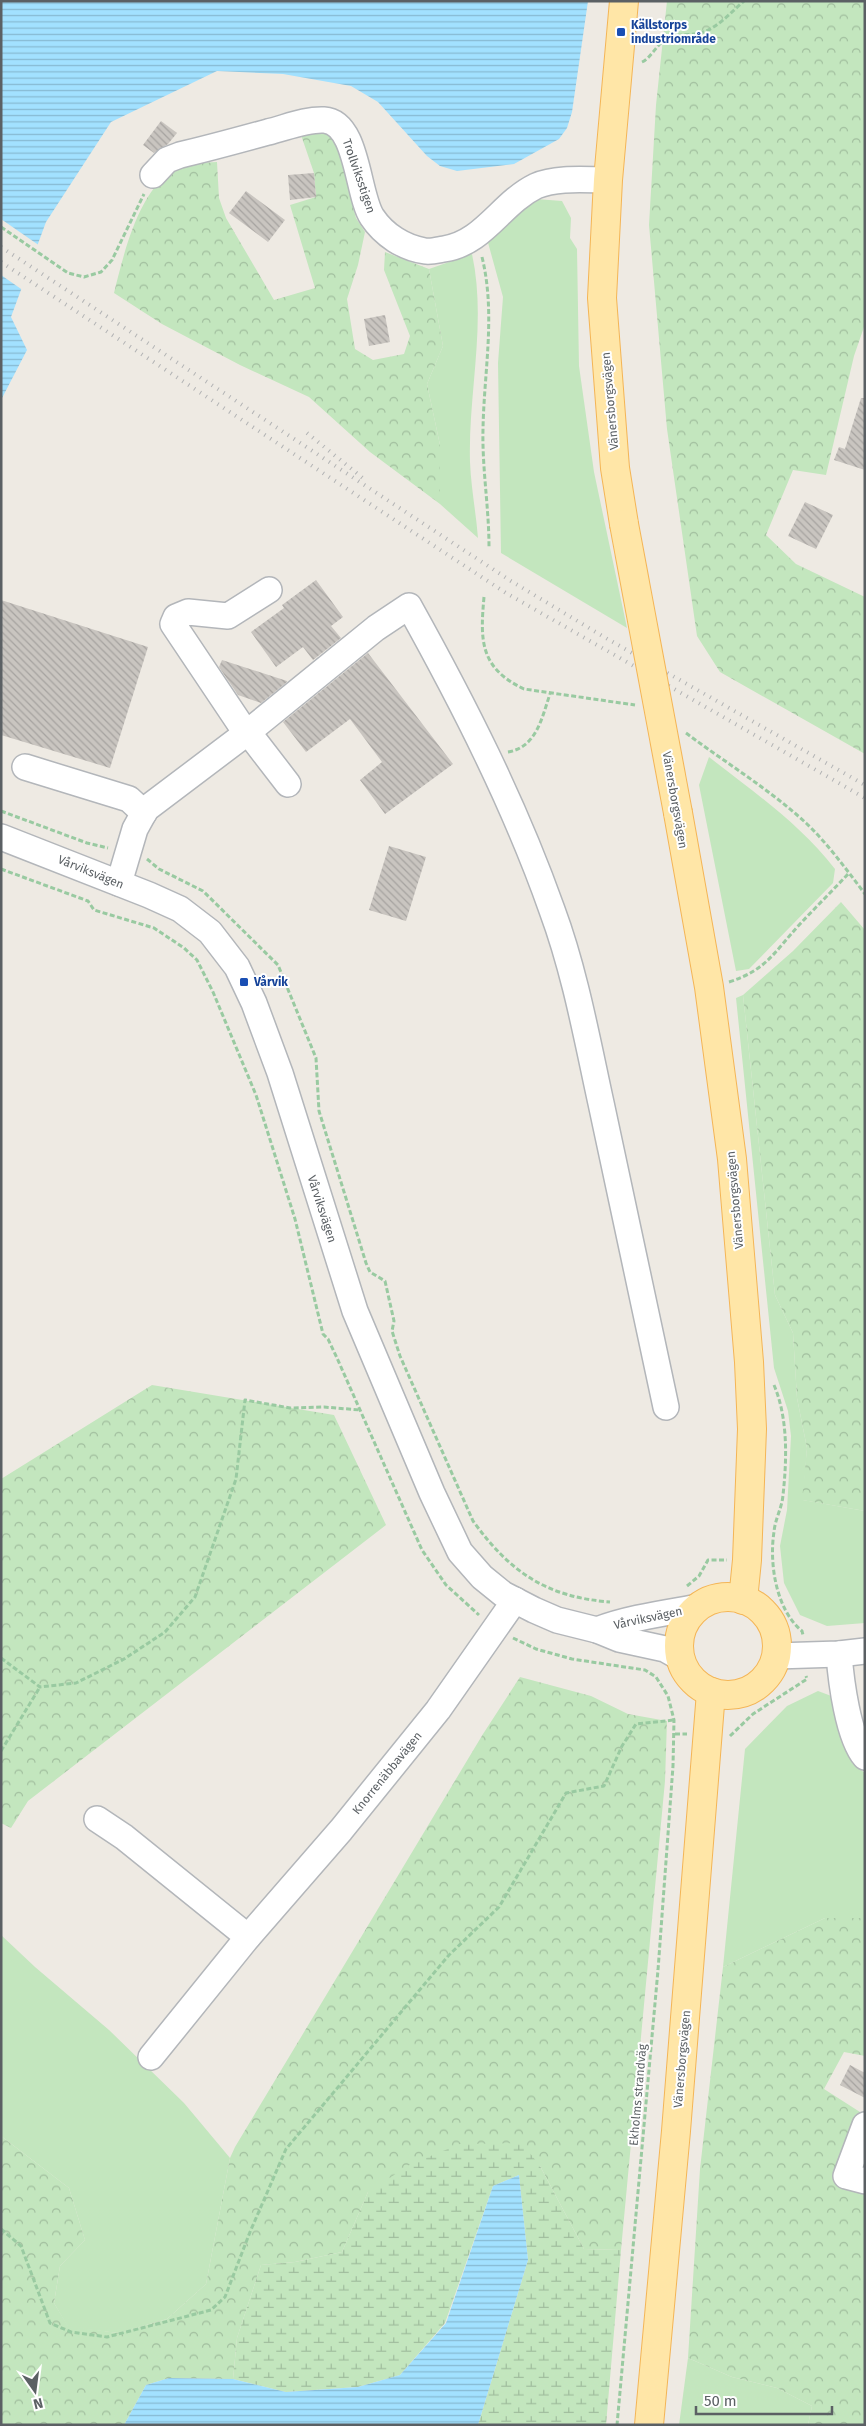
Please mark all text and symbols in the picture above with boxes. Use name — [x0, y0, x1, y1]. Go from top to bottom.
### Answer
place label: Källstorps industriområde — [631, 18, 716, 46]
marker: Källstorps industriområde — [615, 26, 627, 38]
street label: Trollviksstigen — [340, 137, 378, 215]
street label: Vänersborgsvägen — [599, 351, 621, 451]
street label: Vänersborgsvägen — [660, 750, 690, 850]
street label: Vårviksvägen — [56, 852, 126, 892]
place label: Vårvik — [253, 975, 288, 989]
marker: Vårvik — [238, 976, 250, 988]
street label: Vänersborgsvägen — [724, 1150, 746, 1250]
street label: Vårviksvägen — [305, 1174, 339, 1244]
street label: Vårviksvägen — [612, 1604, 684, 1632]
street label: Knorrenäbbavägen — [349, 1729, 425, 1817]
street label: Vänersborgsvägen — [671, 2009, 693, 2109]
street label: Ekholms strandväg — [627, 2043, 650, 2147]
north arrow — [10, 2366, 60, 2416]
scale bar — [696, 2384, 832, 2416]
text: 50 m — [704, 2392, 737, 2410]
text: N — [31, 2394, 45, 2413]

